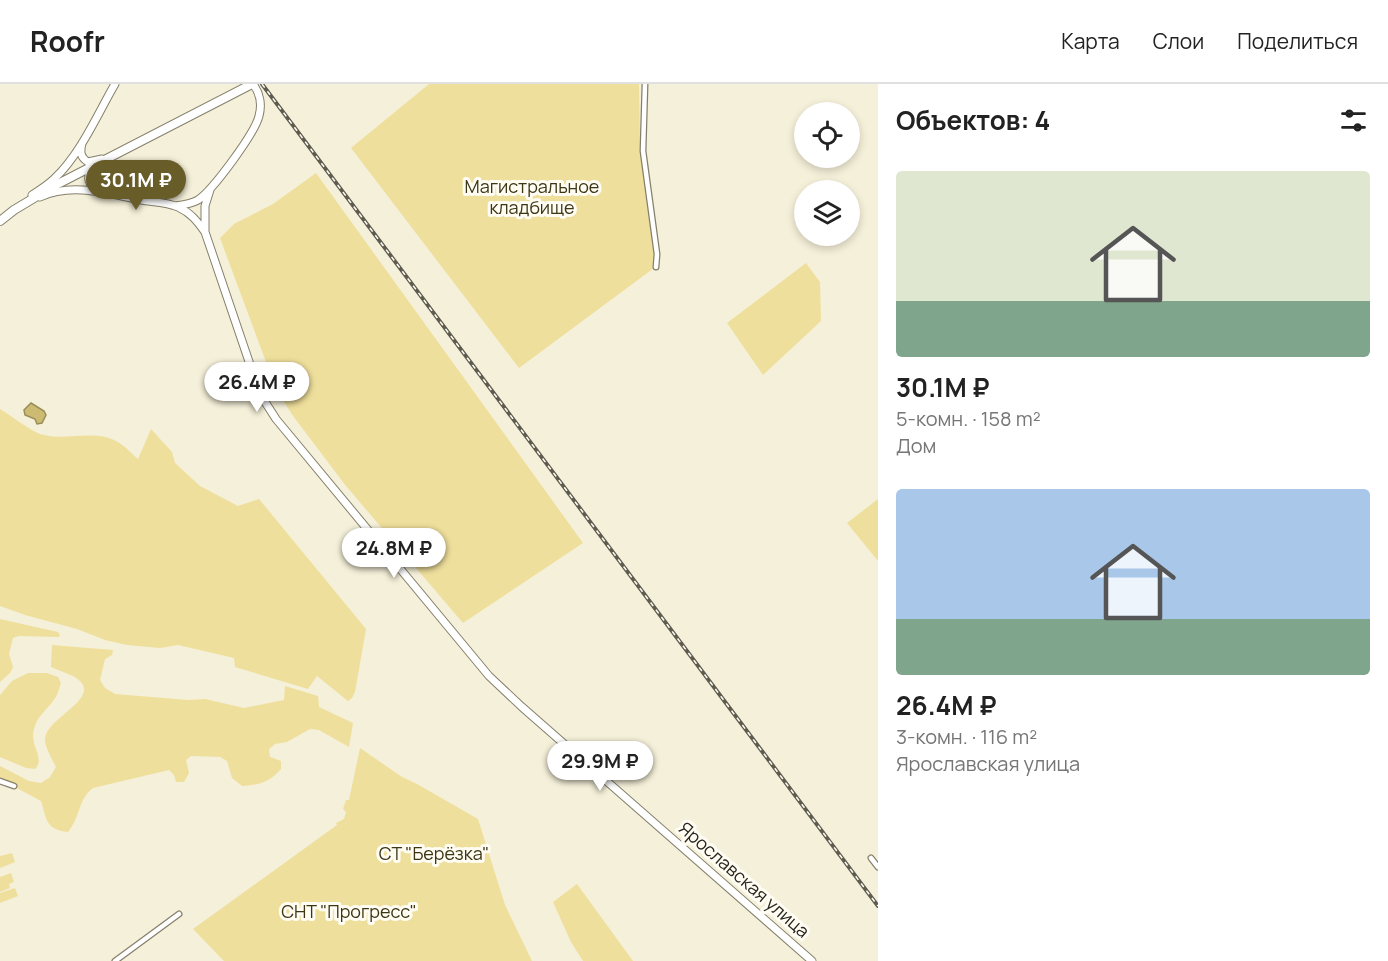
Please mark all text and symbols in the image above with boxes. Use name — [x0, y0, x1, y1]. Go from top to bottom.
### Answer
text: Roofr — [30, 22, 105, 60]
text: Карта — [1061, 27, 1120, 55]
text: Слои — [1153, 27, 1204, 55]
text: Поделиться — [1237, 27, 1358, 55]
map controls — [794, 102, 860, 246]
button: locate — [794, 102, 860, 168]
text: Объектов: 4 — [896, 102, 1050, 138]
icon: filters — [1337, 104, 1370, 137]
pin: 30.1M ₽ — [81, 160, 191, 211]
text: 30.1M ₽ — [100, 166, 172, 193]
park label: Магистральное кладбище — [465, 174, 599, 219]
button: layers — [794, 180, 860, 246]
icon: home — [1079, 210, 1187, 318]
pin: 26.4M ₽ — [202, 362, 312, 413]
text: 26.4M ₽ — [218, 368, 296, 395]
text: 30.1M ₽ — [896, 369, 990, 405]
text: 5-комн. · 158 m² — [896, 405, 1041, 432]
text: Дом — [896, 432, 936, 459]
pin: 24.8M ₽ — [339, 528, 449, 579]
icon: home — [1079, 528, 1187, 636]
text: 24.8M ₽ — [356, 534, 432, 561]
text: 26.4M ₽ — [896, 687, 997, 723]
text: 3-комн. · 116 m² — [896, 723, 1037, 750]
pin: 29.9M ₽ — [545, 741, 655, 792]
text: 29.9M ₽ — [561, 747, 639, 774]
text: Ярославская улица — [896, 750, 1080, 777]
street label: Ярославская улица — [674, 816, 815, 943]
park label: СТ "Берёзка" — [379, 841, 489, 865]
park label: СНТ "Прогресс" — [281, 899, 417, 923]

